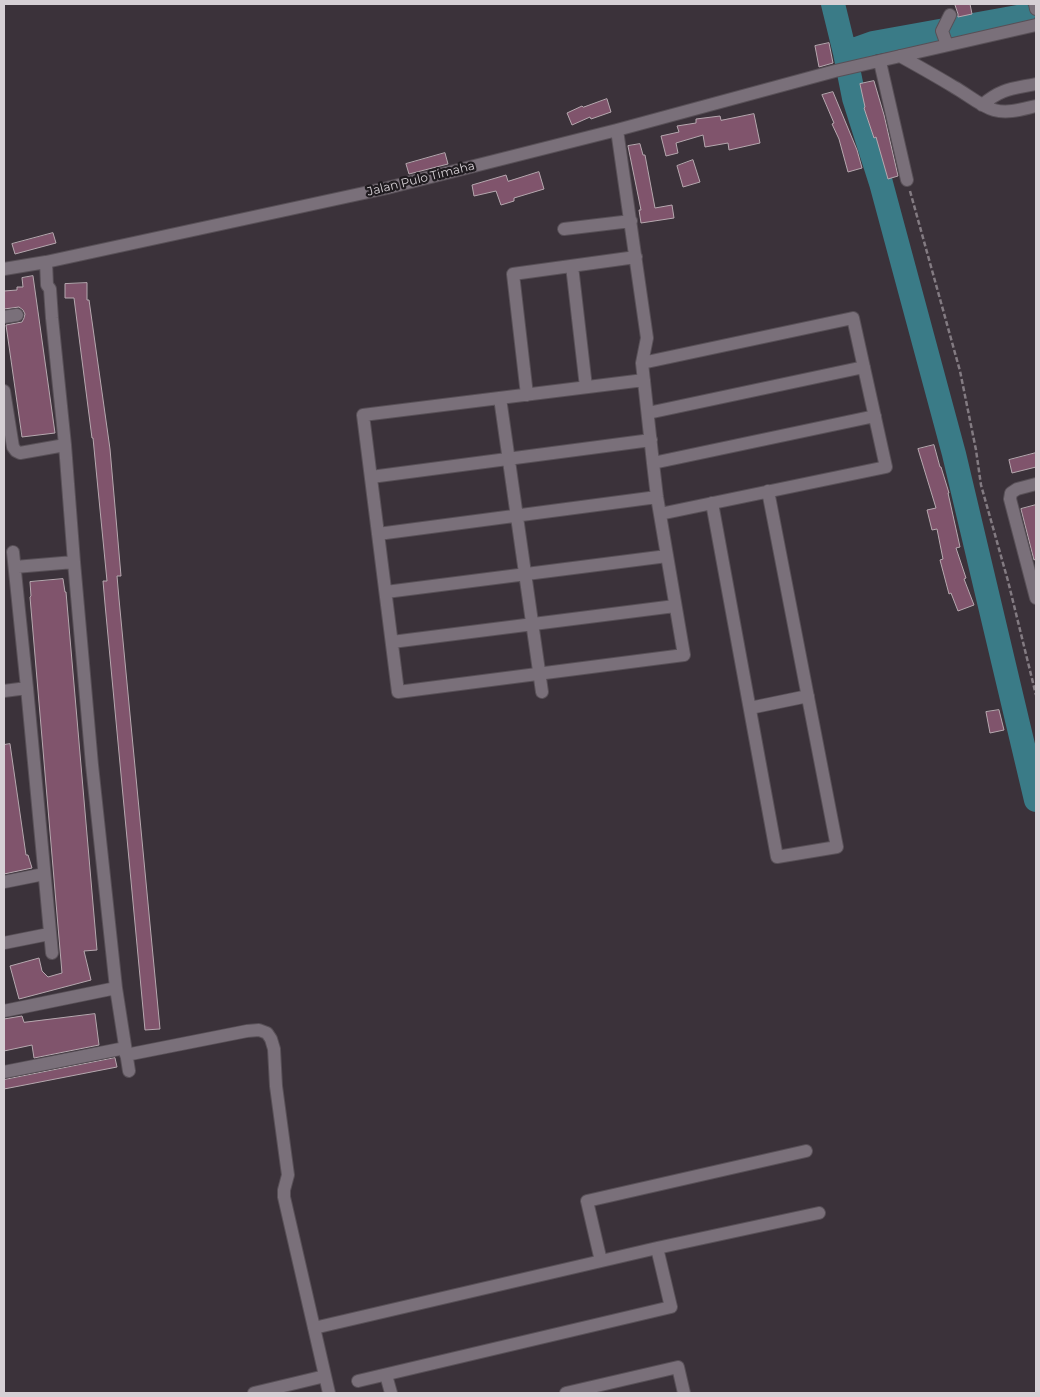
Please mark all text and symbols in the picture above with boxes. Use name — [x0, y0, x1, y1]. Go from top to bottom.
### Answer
street label: Jalan Pulo Timaha — [366, 159, 476, 199]

